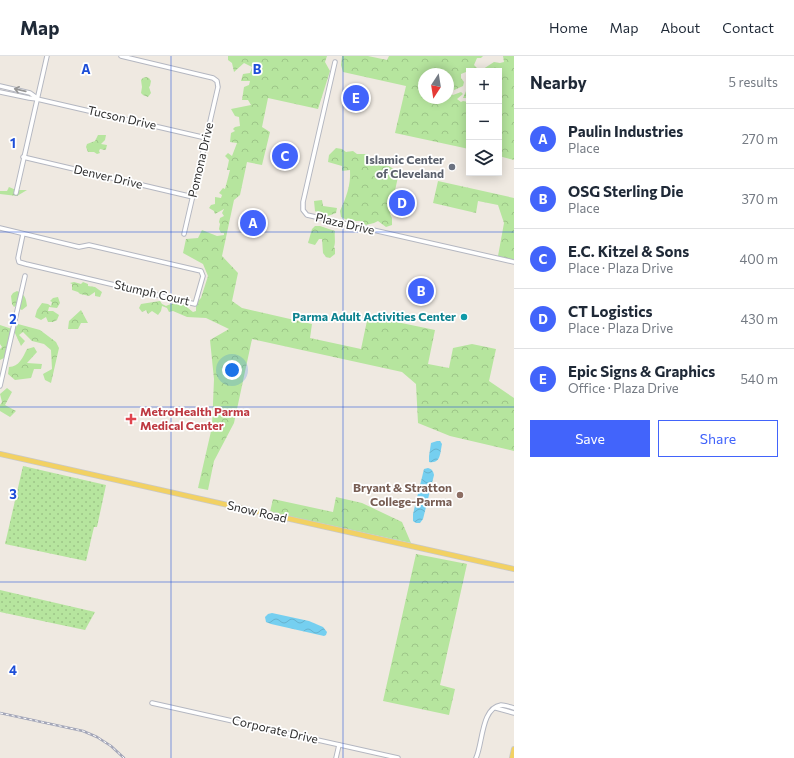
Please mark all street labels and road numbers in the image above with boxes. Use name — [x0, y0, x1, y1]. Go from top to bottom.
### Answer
street label: Tucson Drive — [86, 102, 158, 132]
street label: Pomona Drive — [185, 121, 215, 199]
street label: Denver Drive — [72, 161, 144, 191]
street label: Plaza Drive — [314, 209, 376, 237]
street label: Stumph Court — [113, 277, 191, 308]
street label: Snow Road — [226, 497, 288, 525]
street label: Corporate Drive — [231, 712, 320, 746]

